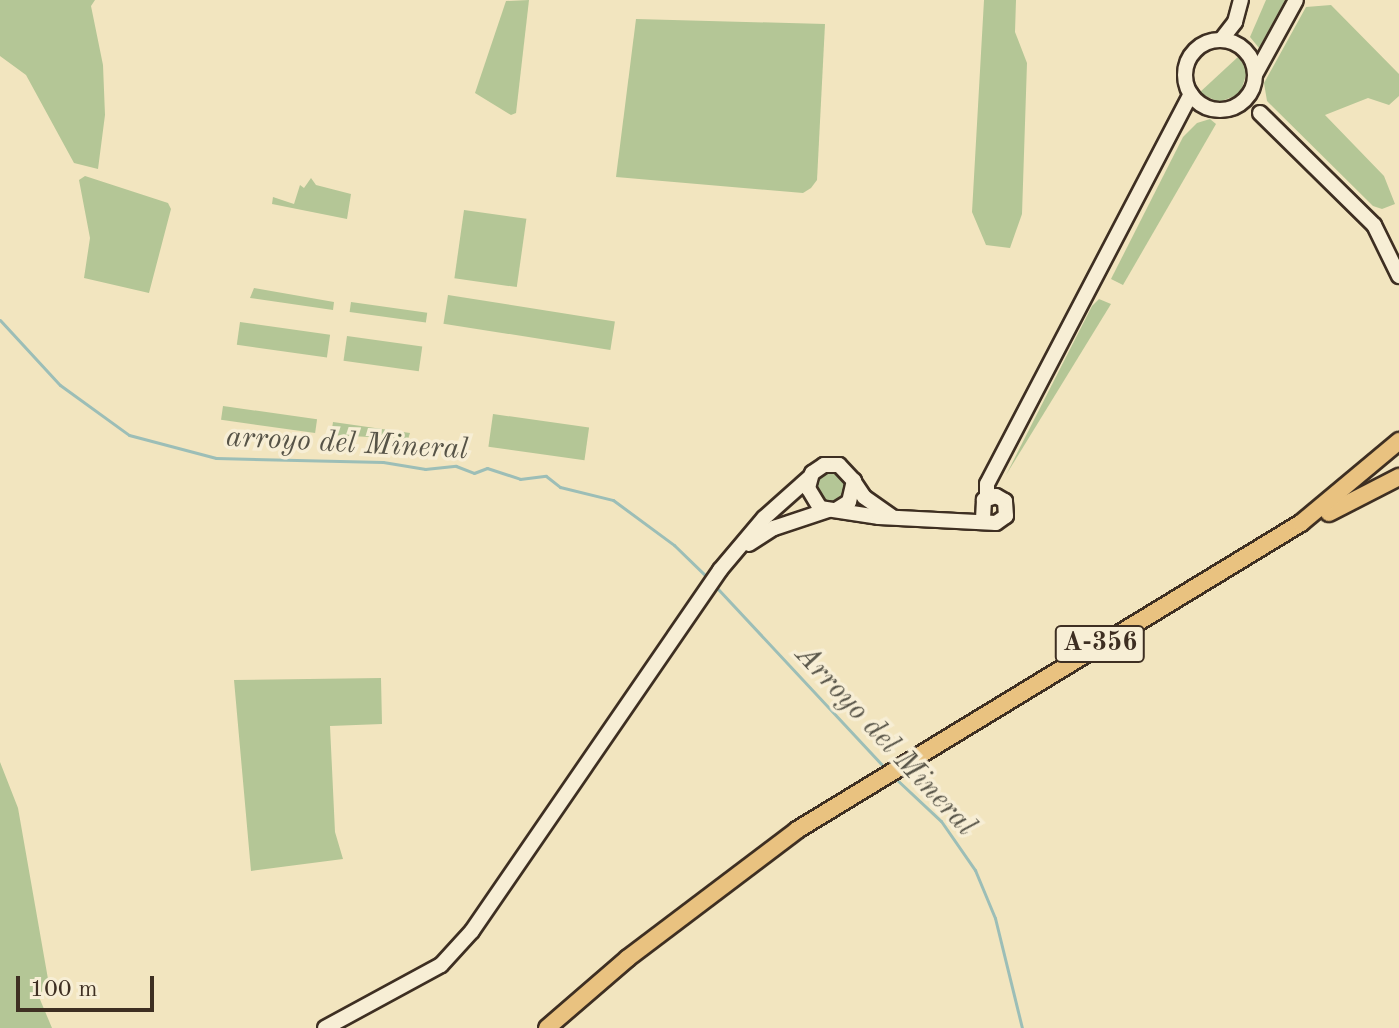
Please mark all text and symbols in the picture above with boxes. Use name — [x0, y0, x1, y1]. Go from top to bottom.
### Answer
water label: arroyo del Mineral — [225, 420, 469, 468]
road number: A-356 — [1054, 622, 1146, 666]
water label: Arroyo del Mineral — [787, 638, 983, 844]
scale bar — [20, 960, 158, 1010]
text: 100 m — [30, 978, 98, 1002]

